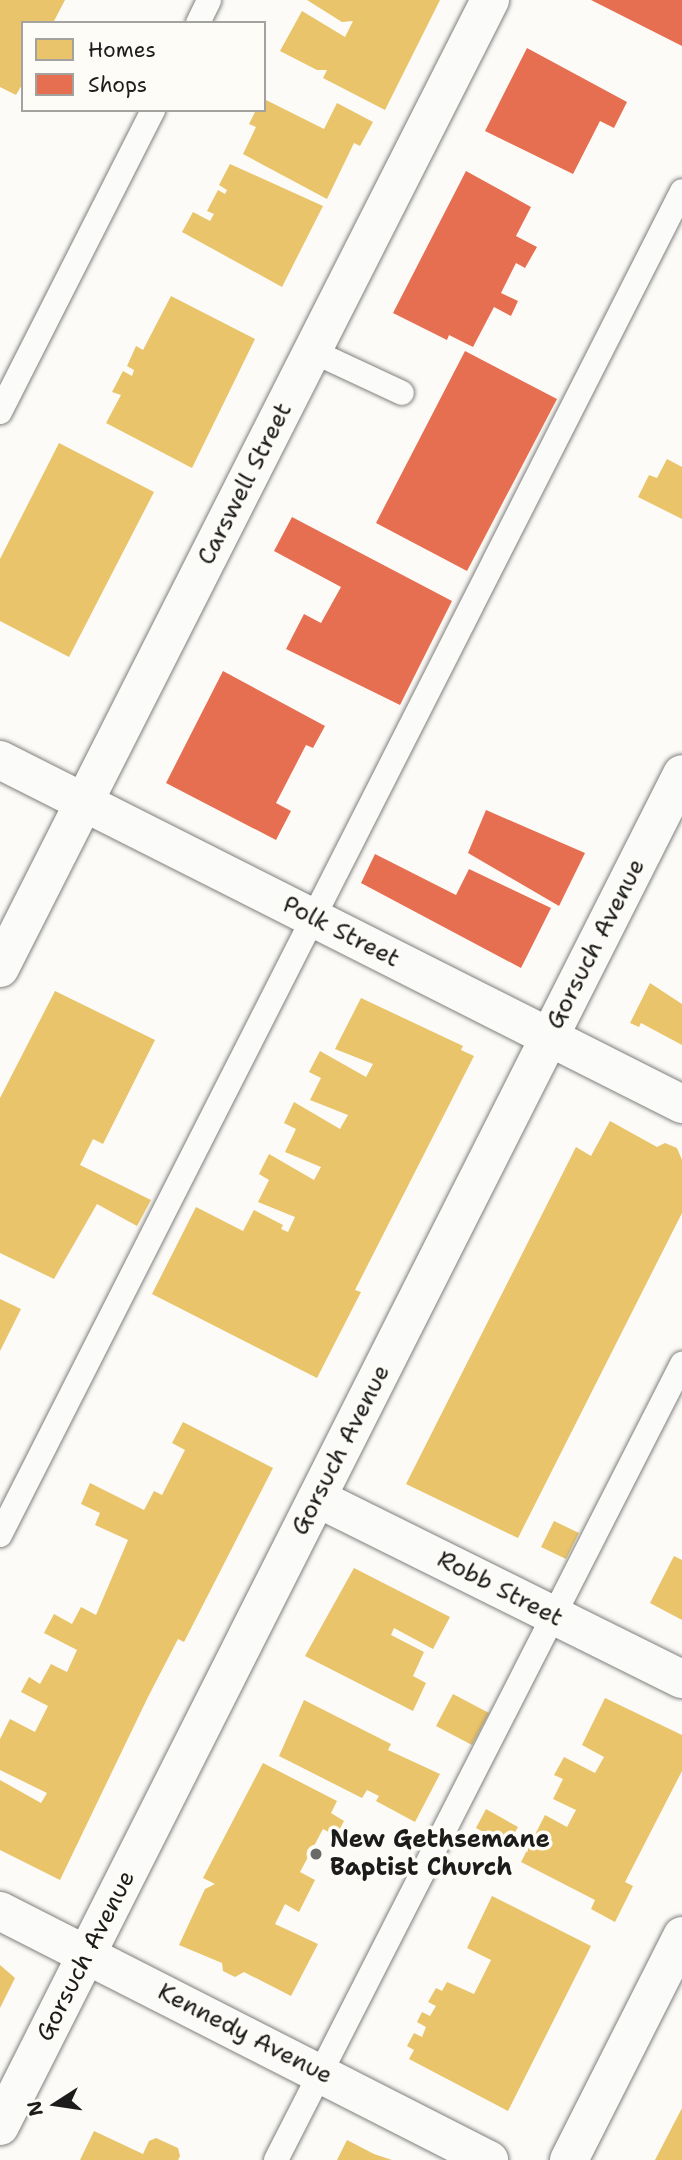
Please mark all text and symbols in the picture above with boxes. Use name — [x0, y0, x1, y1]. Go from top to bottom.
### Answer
legend — [21, 21, 266, 112]
text: Homes — [88, 36, 156, 64]
text: Shops — [88, 71, 147, 99]
street label: Carswell Street — [192, 398, 298, 570]
street label: Gorsuch Avenue — [541, 854, 651, 1034]
street label: Polk Street — [278, 890, 404, 974]
street label: Gorsuch Avenue — [286, 1360, 396, 1540]
street label: Robb Street — [432, 1545, 568, 1633]
place label: New Gethsemane Baptist Church — [330, 1826, 550, 1882]
marker: New Gethsemane Baptist Church — [308, 1846, 324, 1862]
street label: Gorsuch Avenue — [31, 1866, 141, 2046]
street label: Kennedy Avenue — [153, 1978, 337, 2090]
north arrow — [21, 2069, 91, 2139]
text: N — [21, 2099, 49, 2118]

